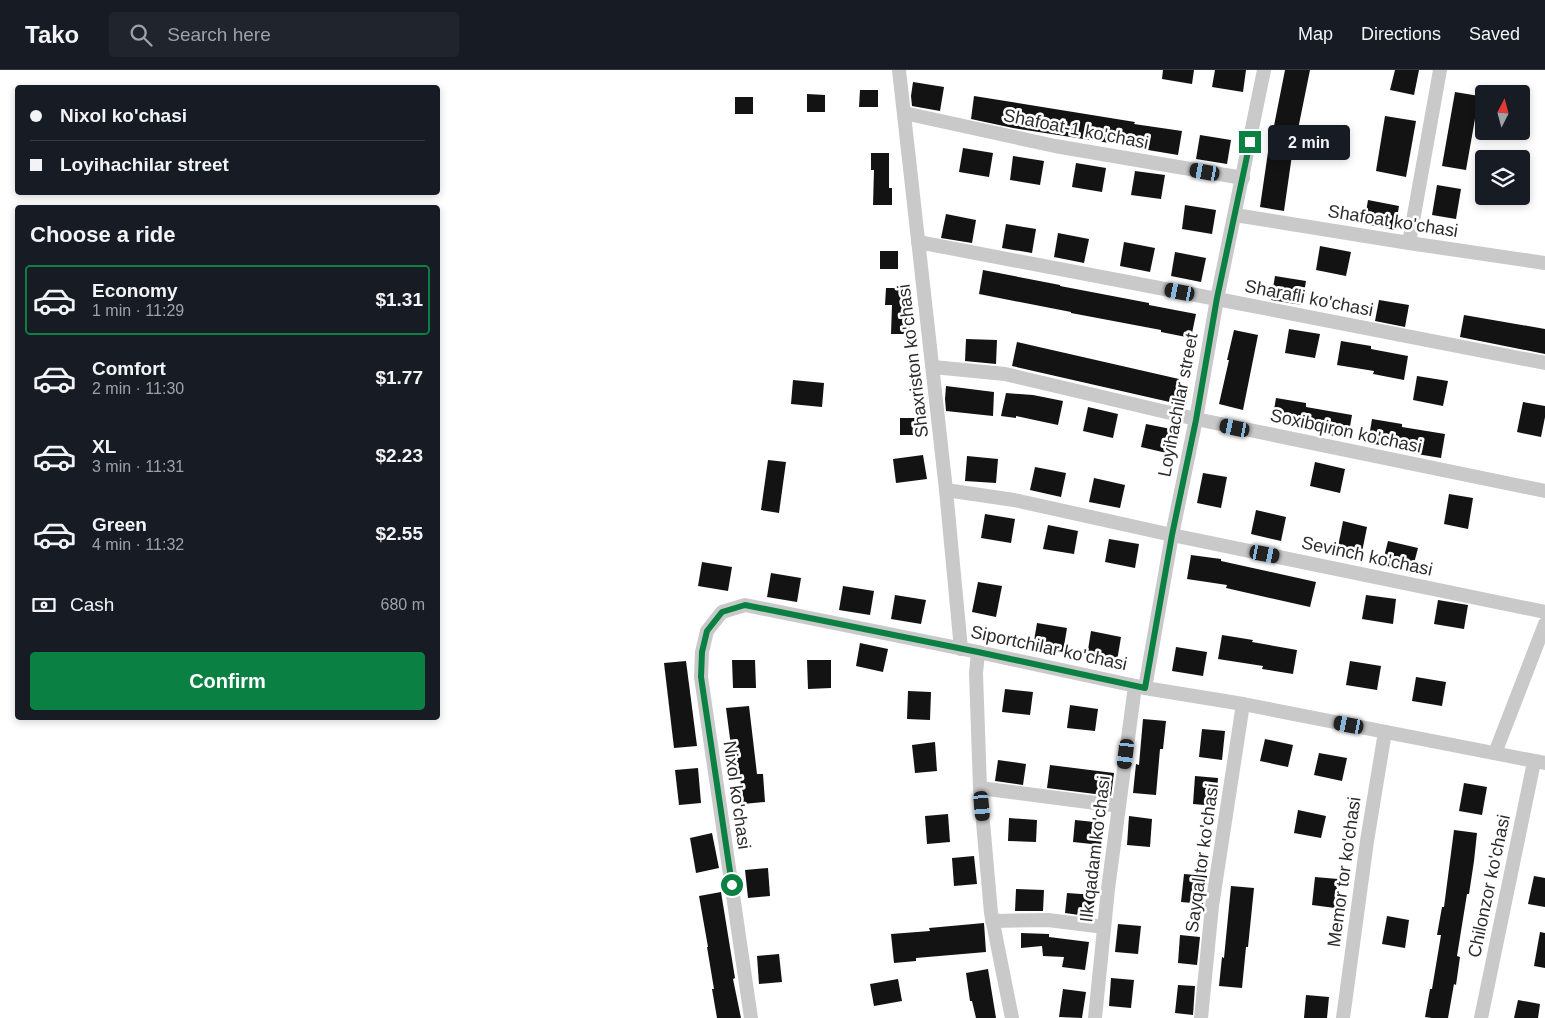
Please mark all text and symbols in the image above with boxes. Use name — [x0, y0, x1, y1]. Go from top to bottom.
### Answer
search box — [109, 12, 459, 57]
text: Tako — [25, 21, 79, 48]
icon: search — [127, 21, 155, 49]
text: Search here — [167, 24, 271, 45]
text: Map — [1298, 24, 1333, 44]
text: Directions — [1361, 24, 1441, 44]
text: Saved — [1469, 24, 1520, 44]
north arrow — [1475, 85, 1530, 140]
map controls — [1475, 85, 1530, 205]
text: Nixol ko'chasi — [60, 105, 187, 126]
street label: Shafoat-1 ko'chasi — [1002, 105, 1150, 153]
callout: 2 min — [1268, 124, 1350, 160]
route end — [1239, 131, 1261, 153]
text: 2 min — [1288, 134, 1330, 151]
button: layers — [1475, 150, 1530, 205]
text: Loyihachilar street — [60, 154, 229, 175]
car — [1188, 162, 1221, 182]
street label: Shafoat ko'chasi — [1326, 201, 1460, 241]
text: Choose a ride — [30, 222, 175, 247]
street label: Sharafli ko'chasi — [1243, 276, 1375, 320]
icon: car — [32, 278, 77, 323]
text: Economy — [92, 280, 178, 301]
car — [1163, 282, 1196, 302]
street label: Shaxriston ko'chasi — [894, 283, 932, 439]
text: $1.31 — [375, 289, 423, 310]
text: 1 min · 11:29 — [92, 302, 184, 319]
street label: Loyihachilar street — [1154, 331, 1202, 479]
icon: car — [32, 356, 77, 401]
text: Comfort — [92, 358, 166, 379]
text: $1.77 — [375, 367, 423, 388]
text: 2 min · 11:30 — [92, 380, 184, 397]
street label: Soxibqiron ko'chasi — [1268, 405, 1424, 457]
car — [1218, 418, 1251, 438]
icon: car — [32, 434, 77, 479]
text: XL — [92, 436, 116, 457]
text: $2.23 — [375, 445, 423, 466]
text: 3 min · 11:31 — [92, 458, 184, 475]
icon: car — [32, 512, 77, 557]
text: Green — [92, 514, 147, 535]
text: $2.55 — [375, 523, 423, 544]
street label: Sevinch ko'chasi — [1300, 532, 1434, 580]
text: 4 min · 11:32 — [92, 536, 184, 553]
car — [1248, 544, 1281, 564]
icon: cash — [30, 591, 58, 619]
text: Cash — [70, 594, 114, 615]
text: 680 m — [381, 596, 425, 613]
street label: Siportchilar ko'chasi — [969, 622, 1129, 674]
button: Confirm — [30, 652, 425, 710]
car — [1332, 715, 1365, 735]
car — [1116, 738, 1135, 770]
street label: Nixol ko'chasi — [719, 739, 755, 851]
street label: Ilk qadam ko'chasi — [1076, 775, 1114, 923]
street label: Sayqal tor ko'chasi — [1182, 782, 1222, 934]
car — [973, 790, 990, 822]
street label: Memor tor ko'chasi — [1324, 796, 1364, 948]
street label: Chilonzor ko'chasi — [1464, 813, 1514, 959]
route start — [721, 874, 743, 896]

